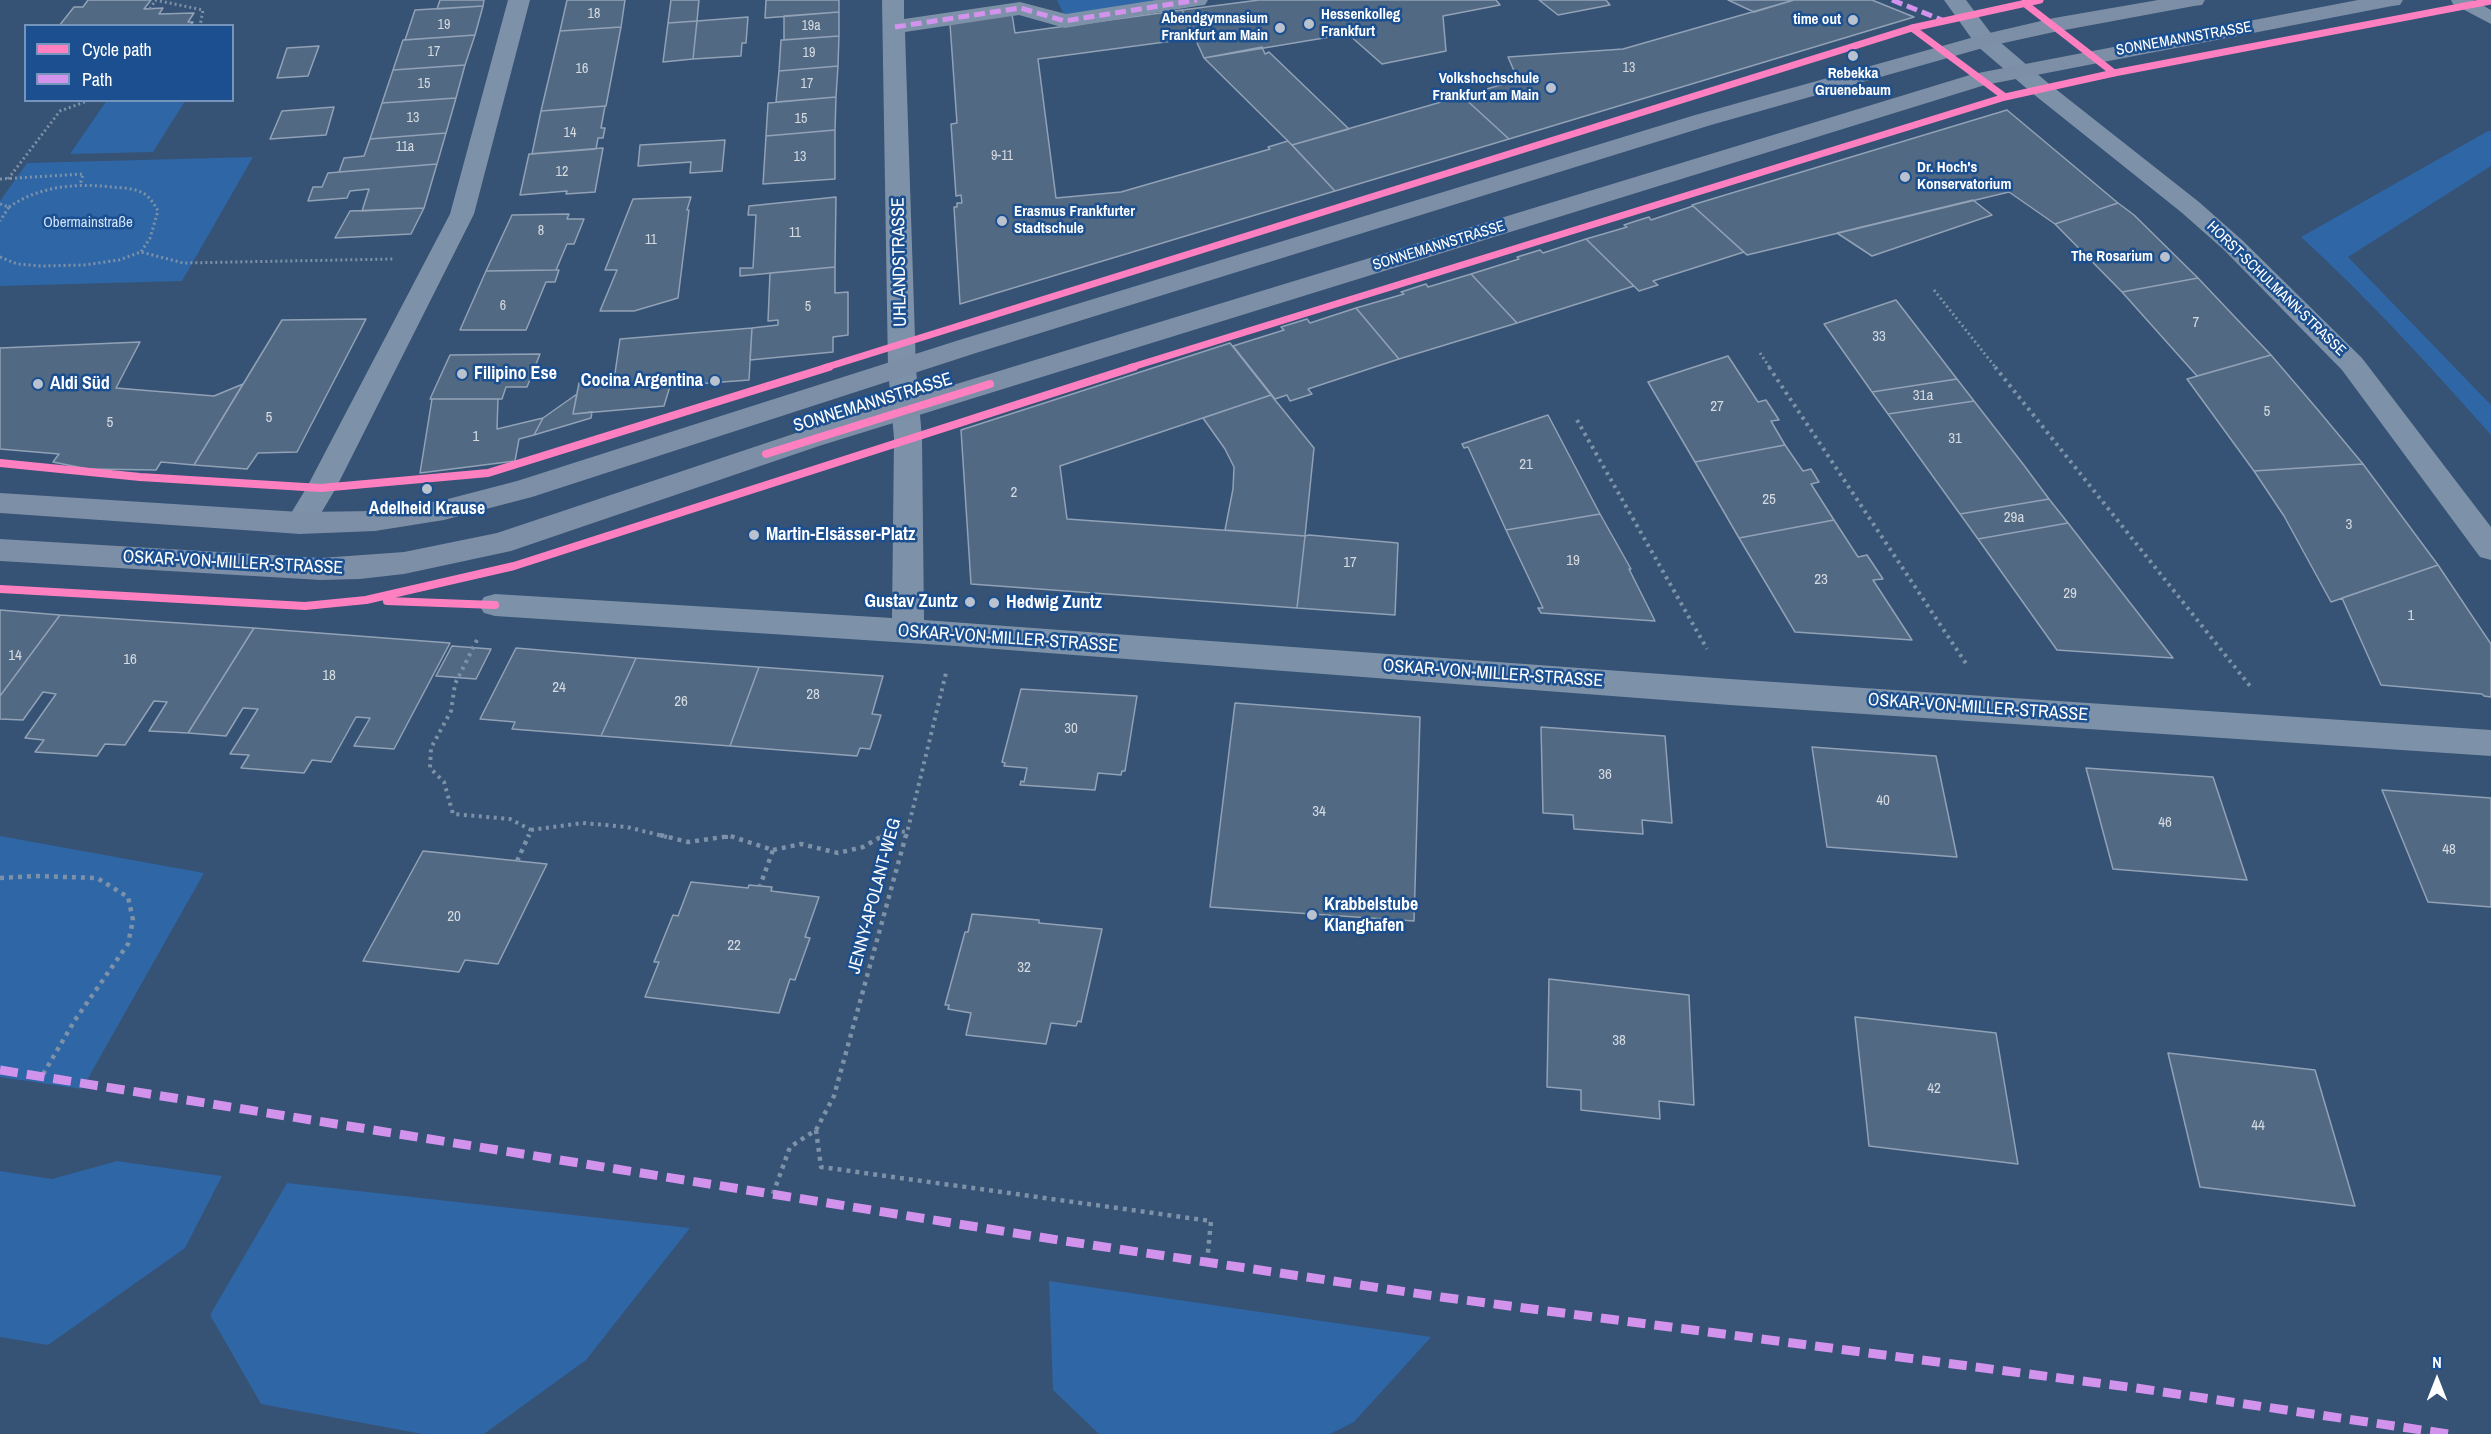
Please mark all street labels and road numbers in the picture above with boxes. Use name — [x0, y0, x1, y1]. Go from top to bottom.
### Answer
street label: SONNEMANNSTRASSE — [2115, 18, 2253, 60]
street label: UHLANDSTRASSE — [888, 197, 912, 327]
street label: SONNEMANNSTRASSE — [1371, 217, 1507, 275]
street label: HORST-SCHULMANN-STRASSE — [2203, 218, 2349, 360]
street label: SONNEMANNSTRASSE — [791, 369, 955, 437]
street label: OSKAR-VON-MILLER-STRASSE — [122, 546, 344, 580]
street label: OSKAR-VON-MILLER-STRASSE — [897, 621, 1119, 657]
street label: OSKAR-VON-MILLER-STRASSE — [1382, 656, 1604, 692]
street label: OSKAR-VON-MILLER-STRASSE — [1867, 690, 2089, 726]
street label: JENNY-APOLANT-WEG — [844, 816, 906, 976]

